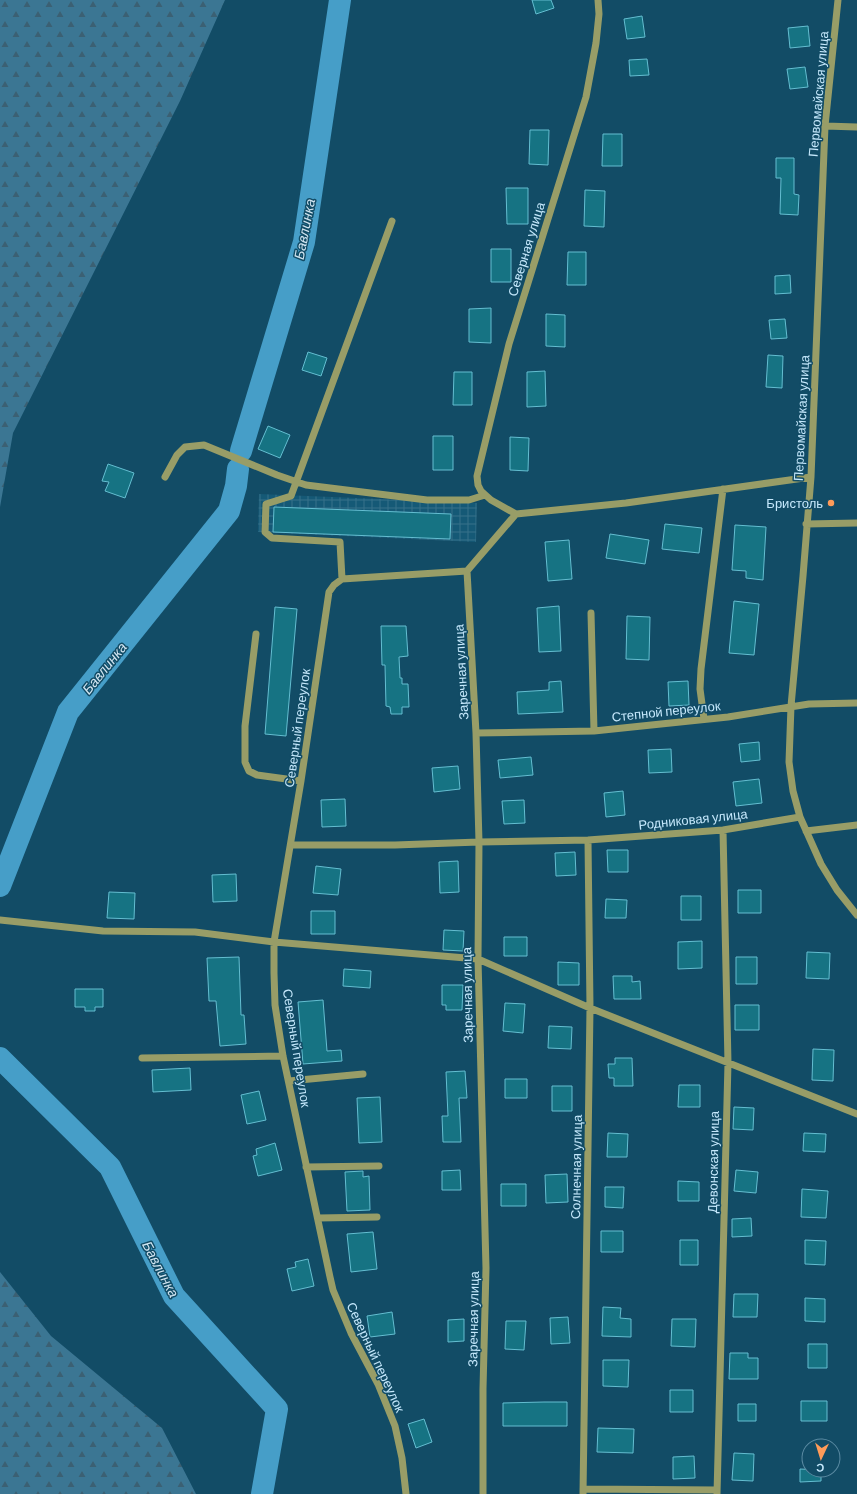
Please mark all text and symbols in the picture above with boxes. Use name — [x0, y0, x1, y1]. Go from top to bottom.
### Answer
street label: Первомайская улица — [805, 30, 832, 158]
water label: Бавлинка — [290, 197, 318, 261]
street label: Северная улица — [504, 199, 548, 298]
street label: Первомайская улица — [790, 354, 812, 481]
place label: Бристоль — [766, 495, 823, 511]
marker: Бристоль — [826, 498, 836, 508]
street label: Заречная улица — [450, 623, 471, 720]
water label: Бавлинка — [78, 639, 130, 697]
street label: Северный переулок — [281, 667, 313, 788]
street label: Степной переулок — [611, 697, 721, 725]
street label: Родниковая улица — [638, 805, 749, 833]
street label: Заречная улица — [458, 946, 476, 1043]
street label: Северный переулок — [280, 988, 314, 1109]
street label: Девонская улица — [704, 1110, 722, 1213]
street label: Солнечная улица — [567, 1114, 585, 1219]
water label: Бавлинка — [139, 1238, 183, 1300]
street label: Заречная улица — [464, 1270, 482, 1367]
street label: Северный переулок — [343, 1299, 409, 1415]
north arrow — [801, 1438, 841, 1478]
text: С — [816, 1462, 825, 1475]

